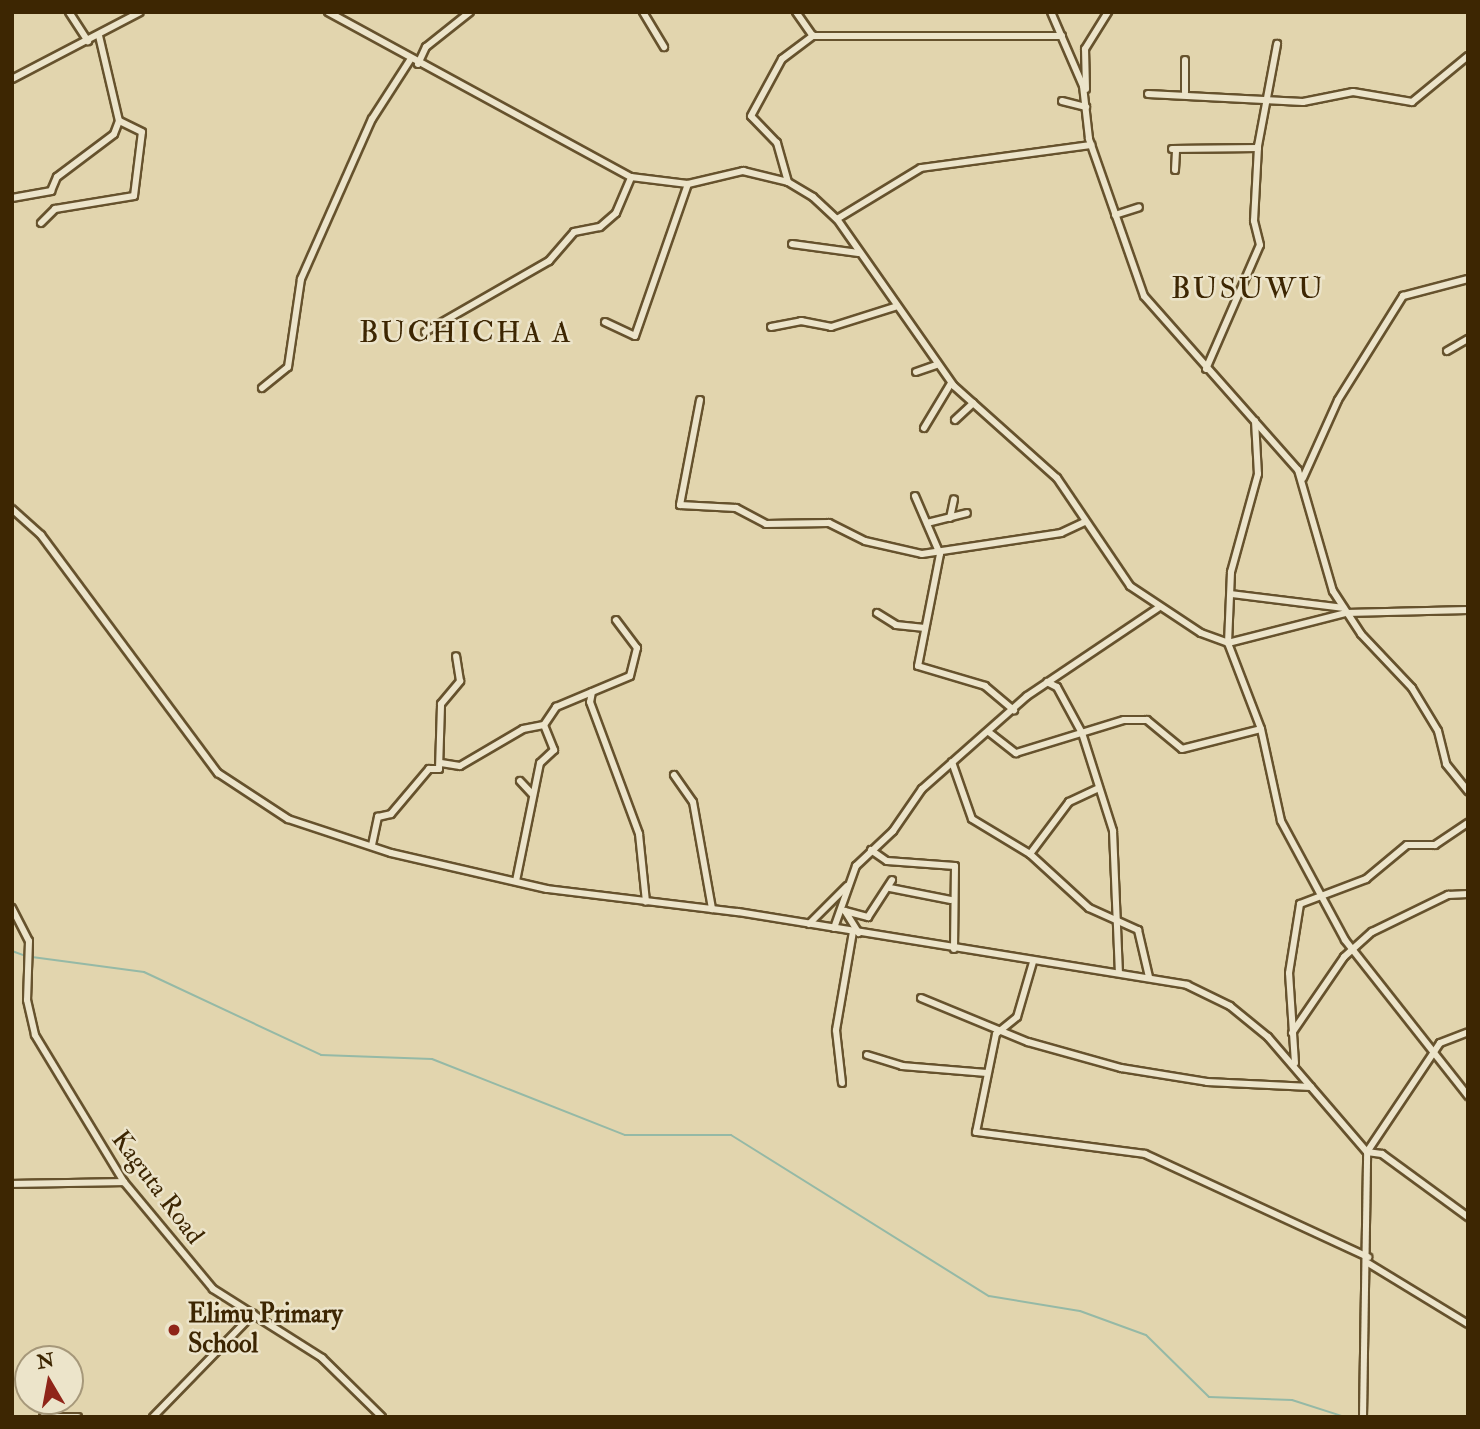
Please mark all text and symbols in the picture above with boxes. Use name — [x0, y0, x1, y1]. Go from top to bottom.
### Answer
district label: BUSUWU — [1172, 271, 1324, 307]
district label: BUCHICHA A — [360, 315, 572, 351]
street label: Kaguta Road — [104, 1125, 210, 1251]
place label: Elimu Primary School — [188, 1299, 343, 1360]
marker: Elimu Primary School — [166, 1322, 182, 1338]
north arrow — [14, 1345, 84, 1415]
text: N — [35, 1348, 56, 1375]

